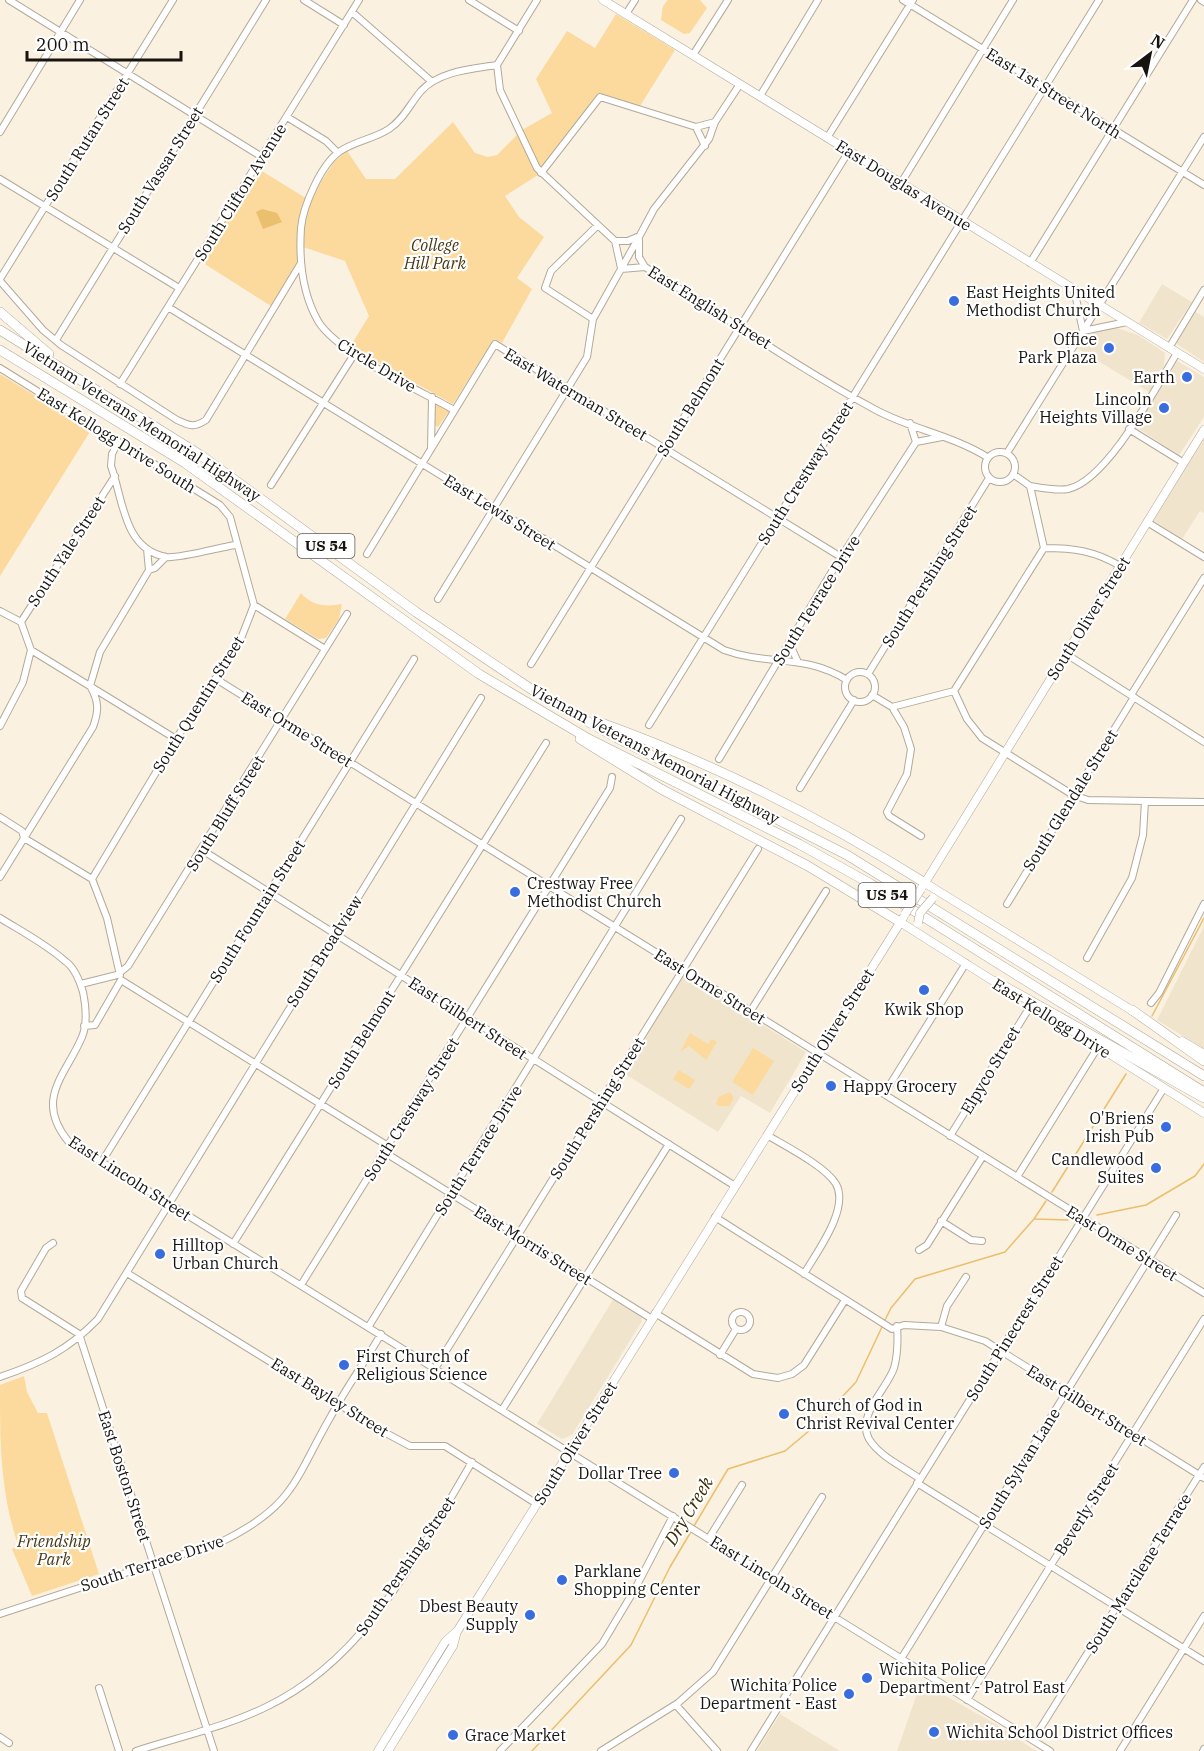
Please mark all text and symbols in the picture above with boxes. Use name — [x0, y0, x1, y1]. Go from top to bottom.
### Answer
scale bar — [27, 24, 182, 62]
north arrow — [1120, 24, 1180, 84]
text: N — [1147, 29, 1169, 53]
text: 200 m — [36, 33, 90, 56]
street label: East 1st Street North — [983, 43, 1125, 143]
street label: South Rutan Street — [41, 73, 133, 204]
street label: South Vassar Street — [113, 103, 207, 237]
street label: South Clifton Avenue — [190, 120, 290, 264]
street label: East Douglas Avenue — [832, 135, 976, 235]
park label: College Hill Park — [403, 235, 467, 273]
street label: East English Street — [645, 261, 776, 353]
place label: East Heights United Methodist Church — [966, 282, 1116, 320]
marker: East Heights United Methodist Church — [947, 294, 961, 308]
place label: Office Park Plaza — [1018, 329, 1097, 367]
street label: Circle Drive — [334, 334, 420, 396]
street label: Vietnam Veterans Memorial Highway — [19, 337, 265, 506]
marker: Office Park Plaza — [1102, 341, 1116, 355]
street label: East Waterman Street — [501, 343, 651, 445]
street label: South Belmont — [652, 354, 728, 460]
place label: Earth — [1133, 367, 1175, 387]
marker: Earth — [1180, 370, 1194, 384]
street label: East Kellogg Drive South — [34, 383, 200, 497]
place label: Lincoln Heights Village — [1039, 389, 1152, 427]
street label: South Crestway Street — [753, 397, 857, 548]
marker: Lincoln Heights Village — [1157, 401, 1171, 415]
street label: East Lewis Street — [440, 470, 560, 555]
street label: South Yale Street — [23, 492, 109, 610]
street label: South Pershing Street — [877, 501, 981, 651]
street label: South Terrace Drive — [768, 531, 864, 669]
road number: US 54 — [298, 534, 354, 558]
street label: South Oliver Street — [1042, 552, 1134, 683]
street label: South Quentin Street — [148, 632, 248, 776]
street label: Vietnam Veterans Memorial Highway — [527, 680, 783, 829]
street label: East Orme Street — [238, 687, 356, 771]
street label: South Glendale Street — [1018, 725, 1122, 875]
street label: South Bluff Street — [181, 751, 269, 875]
street label: South Fountain Street — [205, 836, 309, 986]
place label: Crestway Free Methodist Church — [527, 873, 662, 911]
road number: US 54 — [858, 883, 916, 907]
marker: Crestway Free Methodist Church — [508, 885, 522, 899]
street label: South Broadview — [282, 891, 367, 1010]
street label: East Orme Street — [651, 944, 769, 1028]
street label: South Oliver Street — [786, 964, 878, 1095]
street label: East Gilbert Street — [405, 972, 531, 1064]
street label: East Kellogg Drive — [989, 974, 1115, 1062]
marker: Kwik Shop — [917, 983, 931, 997]
street label: South Belmont — [323, 986, 399, 1092]
place label: Kwik Shop — [884, 999, 964, 1019]
street label: Elpyco Street — [956, 1022, 1024, 1118]
street label: South Crestway Street — [359, 1033, 463, 1184]
street label: South Pershing Street — [545, 1033, 649, 1183]
place label: Happy Grocery — [843, 1076, 957, 1096]
marker: Happy Grocery — [824, 1079, 838, 1093]
street label: South Terrace Drive — [430, 1081, 526, 1219]
place label: O'Briens Irish Pub — [1085, 1108, 1154, 1146]
marker: O'Briens Irish Pub — [1159, 1120, 1173, 1134]
street label: East Lincoln Street — [65, 1131, 195, 1225]
place label: Candlewood Suites — [1051, 1149, 1144, 1187]
marker: Candlewood Suites — [1149, 1161, 1163, 1175]
street label: East Morris Street — [471, 1201, 596, 1289]
street label: East Orme Street — [1063, 1201, 1181, 1285]
place label: Hilltop Urban Church — [172, 1235, 279, 1273]
marker: Hilltop Urban Church — [153, 1247, 167, 1261]
street label: South Pinecrest Street — [961, 1251, 1067, 1404]
place label: First Church of Religious Science — [356, 1346, 487, 1384]
street label: East Bayley Street — [268, 1353, 393, 1441]
marker: First Church of Religious Science — [337, 1358, 351, 1372]
street label: East Gilbert Street — [1023, 1360, 1151, 1450]
street label: South Oliver Street — [529, 1377, 621, 1508]
place label: Church of God in Christ Revival Center — [796, 1395, 954, 1433]
street label: South Sylvan Lane — [974, 1404, 1064, 1532]
marker: Church of God in Christ Revival Center — [777, 1407, 791, 1421]
street label: East Boston Street — [94, 1408, 156, 1545]
street label: Beverly Street — [1050, 1459, 1123, 1559]
place label: Dollar Tree — [578, 1463, 662, 1483]
marker: Dollar Tree — [667, 1466, 681, 1480]
water label: Dry Creek — [659, 1472, 718, 1550]
street label: South Marcilene Terrace — [1081, 1489, 1195, 1657]
street label: South Pershing Street — [351, 1492, 459, 1639]
street label: South Terrace Drive — [78, 1530, 226, 1596]
park label: Friendship Park — [16, 1531, 91, 1569]
street label: East Lincoln Street — [707, 1531, 838, 1623]
place label: Parklane Shopping Center — [574, 1561, 700, 1599]
marker: Parklane Shopping Center — [555, 1573, 569, 1587]
place label: Dbest Beauty Supply — [419, 1596, 518, 1634]
marker: Dbest Beauty Supply — [523, 1608, 537, 1622]
place label: Wichita Police Department - Patrol East — [879, 1659, 1065, 1697]
marker: Wichita Police Department - Patrol East — [860, 1671, 874, 1685]
place label: Wichita Police Department - East — [700, 1675, 837, 1713]
marker: Wichita Police Department - East — [842, 1687, 856, 1701]
place label: Wichita School District Offices — [946, 1722, 1173, 1742]
place label: Grace Market — [465, 1725, 566, 1745]
marker: Wichita School District Offices — [927, 1725, 941, 1739]
marker: Grace Market — [446, 1728, 460, 1742]

